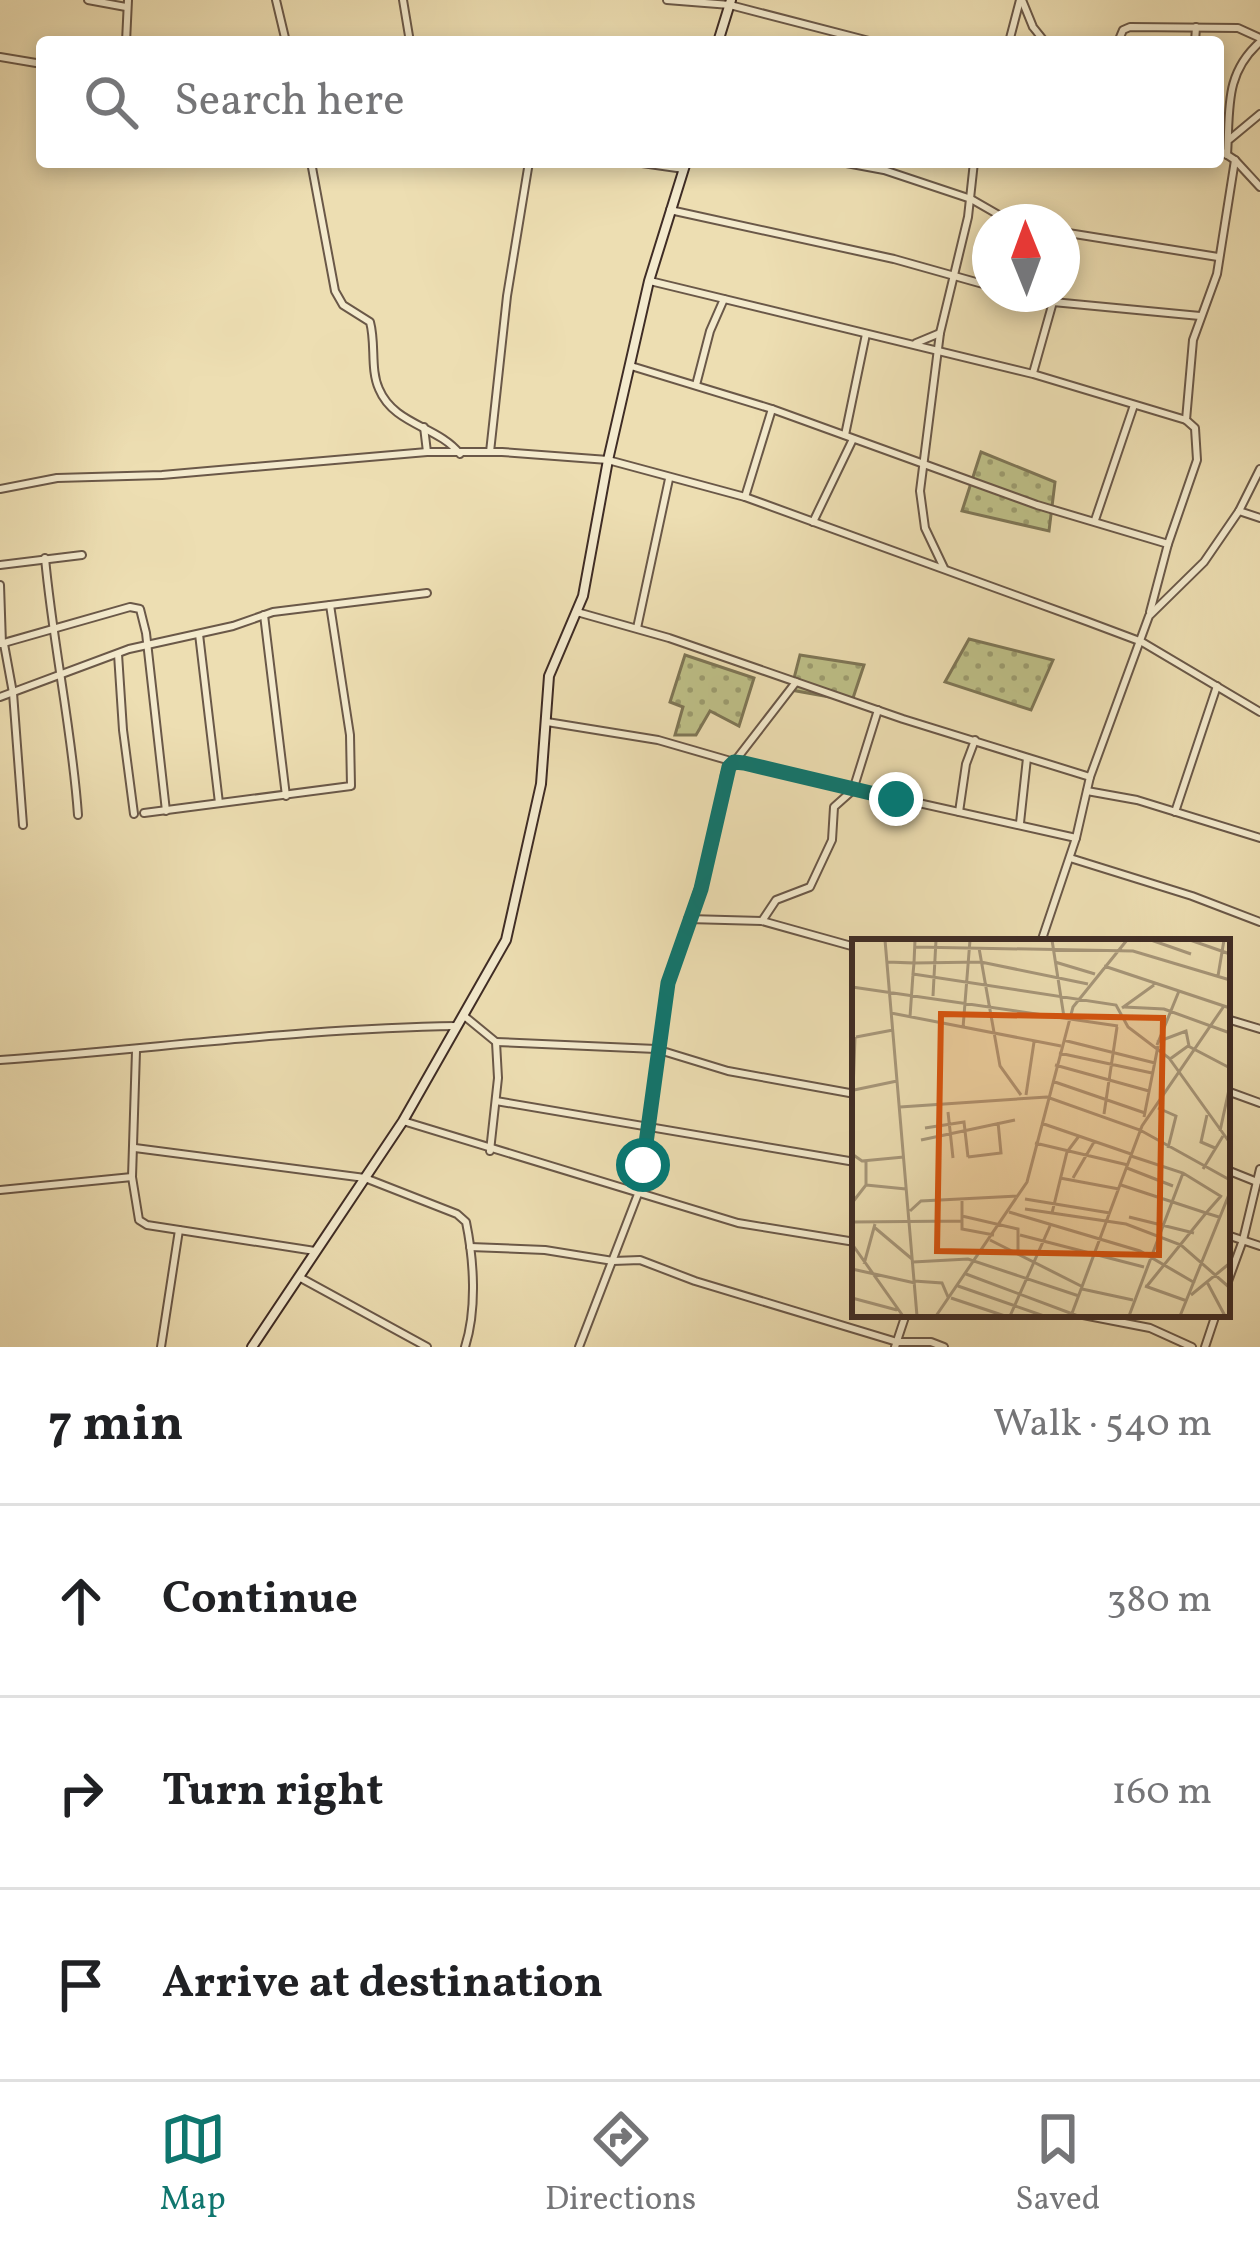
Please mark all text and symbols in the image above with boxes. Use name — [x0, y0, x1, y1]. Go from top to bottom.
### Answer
search box — [36, 36, 1224, 168]
icon: search — [78, 69, 144, 135]
text: Search here — [174, 71, 405, 134]
north arrow — [972, 204, 1080, 312]
route end — [869, 772, 923, 826]
inset map — [852, 939, 1230, 1317]
route start — [616, 1138, 670, 1192]
text: 7 min — [48, 1390, 184, 1461]
text: Walk · 540 m — [993, 1398, 1212, 1452]
icon: ahead — [48, 1568, 114, 1634]
text: Continue — [162, 1569, 358, 1632]
text: 380 m — [1106, 1574, 1212, 1628]
icon: right — [48, 1760, 114, 1826]
text: Turn right — [162, 1761, 383, 1824]
text: 160 m — [1111, 1766, 1212, 1820]
icon: arrive — [48, 1952, 114, 2018]
text: Arrive at destination — [162, 1953, 603, 2016]
tab: Map — [160, 2106, 226, 2224]
tab: Directions — [545, 2106, 696, 2224]
tab: Saved — [1015, 2106, 1100, 2224]

